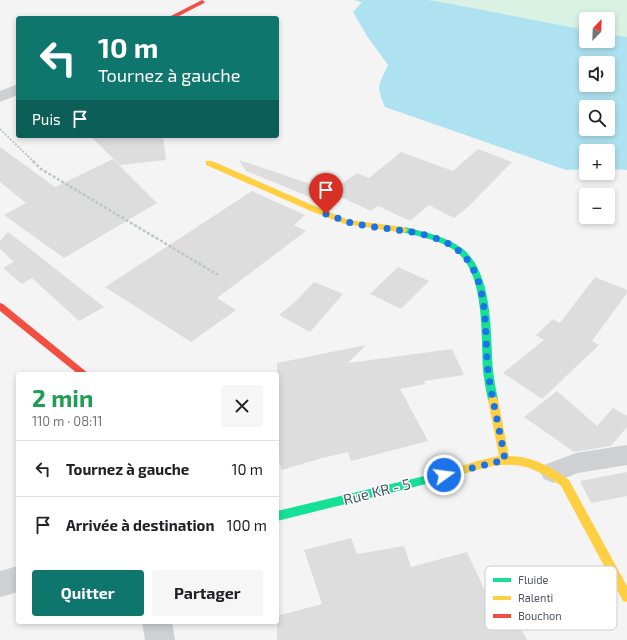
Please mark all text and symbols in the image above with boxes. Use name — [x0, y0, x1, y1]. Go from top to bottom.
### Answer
north arrow — [579, 12, 615, 48]
map controls — [579, 12, 615, 224]
text: 10 m — [98, 30, 158, 64]
icon: left — [32, 32, 84, 84]
button: sound — [579, 56, 615, 92]
text: Tournez à gauche — [98, 64, 240, 86]
button: search — [579, 100, 615, 136]
icon: arrive — [69, 108, 91, 130]
text: Puis — [32, 110, 61, 128]
button: + — [579, 144, 615, 180]
pin — [309, 173, 343, 214]
icon: arrive — [315, 179, 337, 201]
button: − — [579, 188, 615, 224]
text: 2 min — [32, 383, 93, 412]
button: close — [221, 385, 263, 427]
text: 110 m · 08:11 — [32, 413, 103, 429]
position arrow — [423, 454, 465, 496]
icon: left — [32, 458, 54, 480]
text: Tournez à gauche — [66, 460, 189, 478]
text: 10 m — [231, 460, 263, 478]
street label: Rue KR - 5 — [341, 474, 412, 508]
icon: arrive — [32, 514, 54, 536]
text: Arrivée à destination — [66, 516, 214, 534]
text: 100 m — [226, 516, 267, 534]
legend — [485, 566, 617, 630]
button: Quitter — [32, 570, 144, 616]
button: Partager — [152, 570, 263, 616]
text: Fluide — [518, 573, 548, 586]
text: Ralenti — [518, 591, 553, 604]
text: Bouchon — [518, 609, 562, 622]

